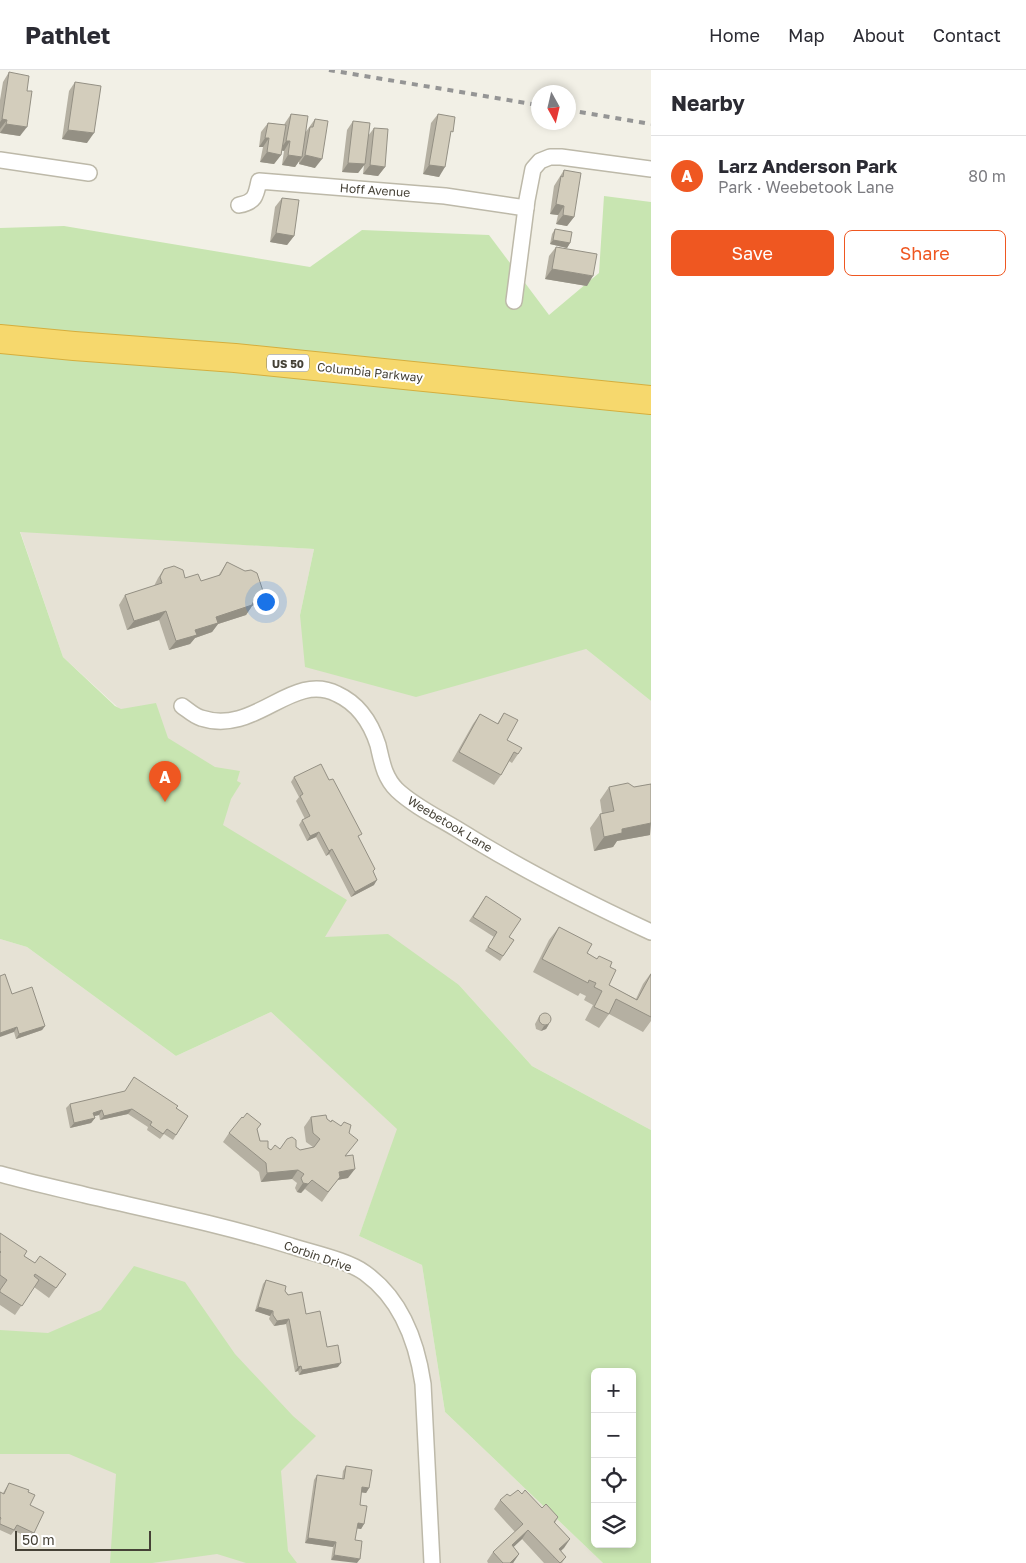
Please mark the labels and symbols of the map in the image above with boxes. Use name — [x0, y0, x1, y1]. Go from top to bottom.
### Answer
north arrow — [531, 85, 576, 130]
street label: Hoff Avenue — [339, 180, 411, 200]
road number: US 50 — [267, 354, 309, 372]
street label: Columbia Parkway — [316, 359, 424, 385]
your location — [253, 589, 279, 615]
pin: A — [149, 761, 181, 802]
street label: Weebetook Lane — [405, 793, 495, 855]
street label: Corbin Drive — [282, 1237, 354, 1275]
scale bar — [15, 1528, 151, 1551]

